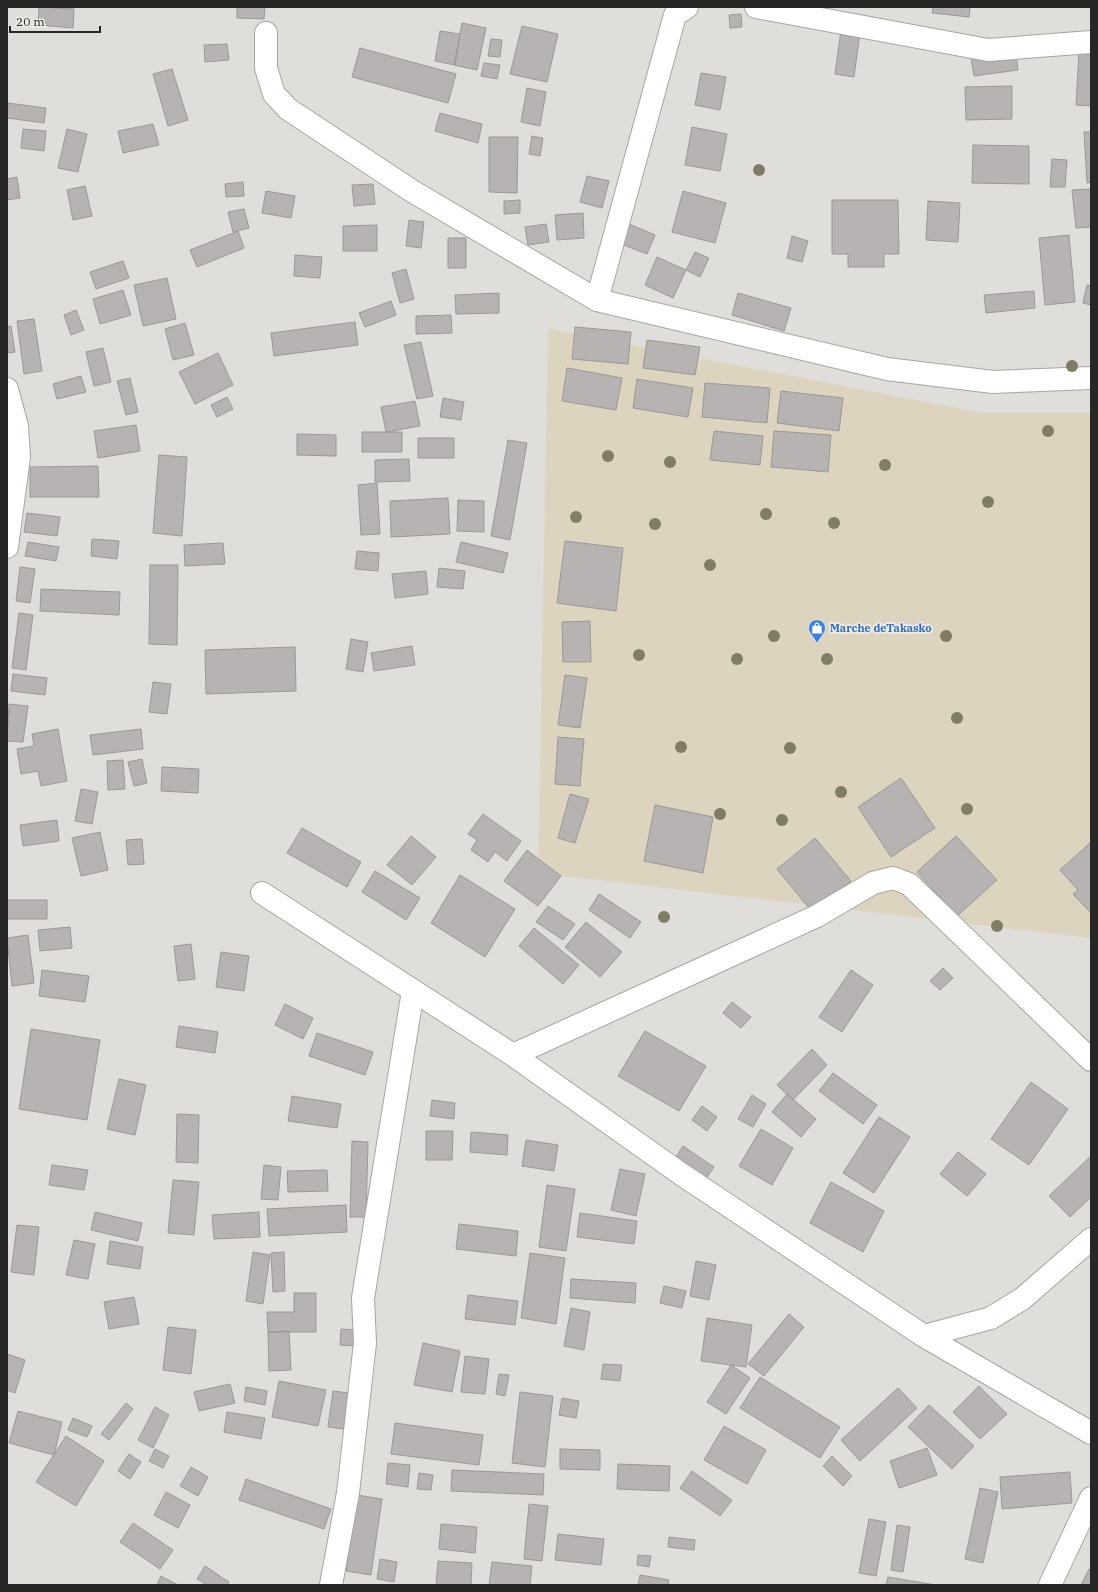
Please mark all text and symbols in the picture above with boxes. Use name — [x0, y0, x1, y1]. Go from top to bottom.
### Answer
scale bar — [10, 8, 100, 34]
text: 20 m — [16, 14, 45, 29]
shop icon: Marche deTakasko — [807, 618, 827, 643]
place label: Marche deTakasko — [830, 621, 932, 635]

